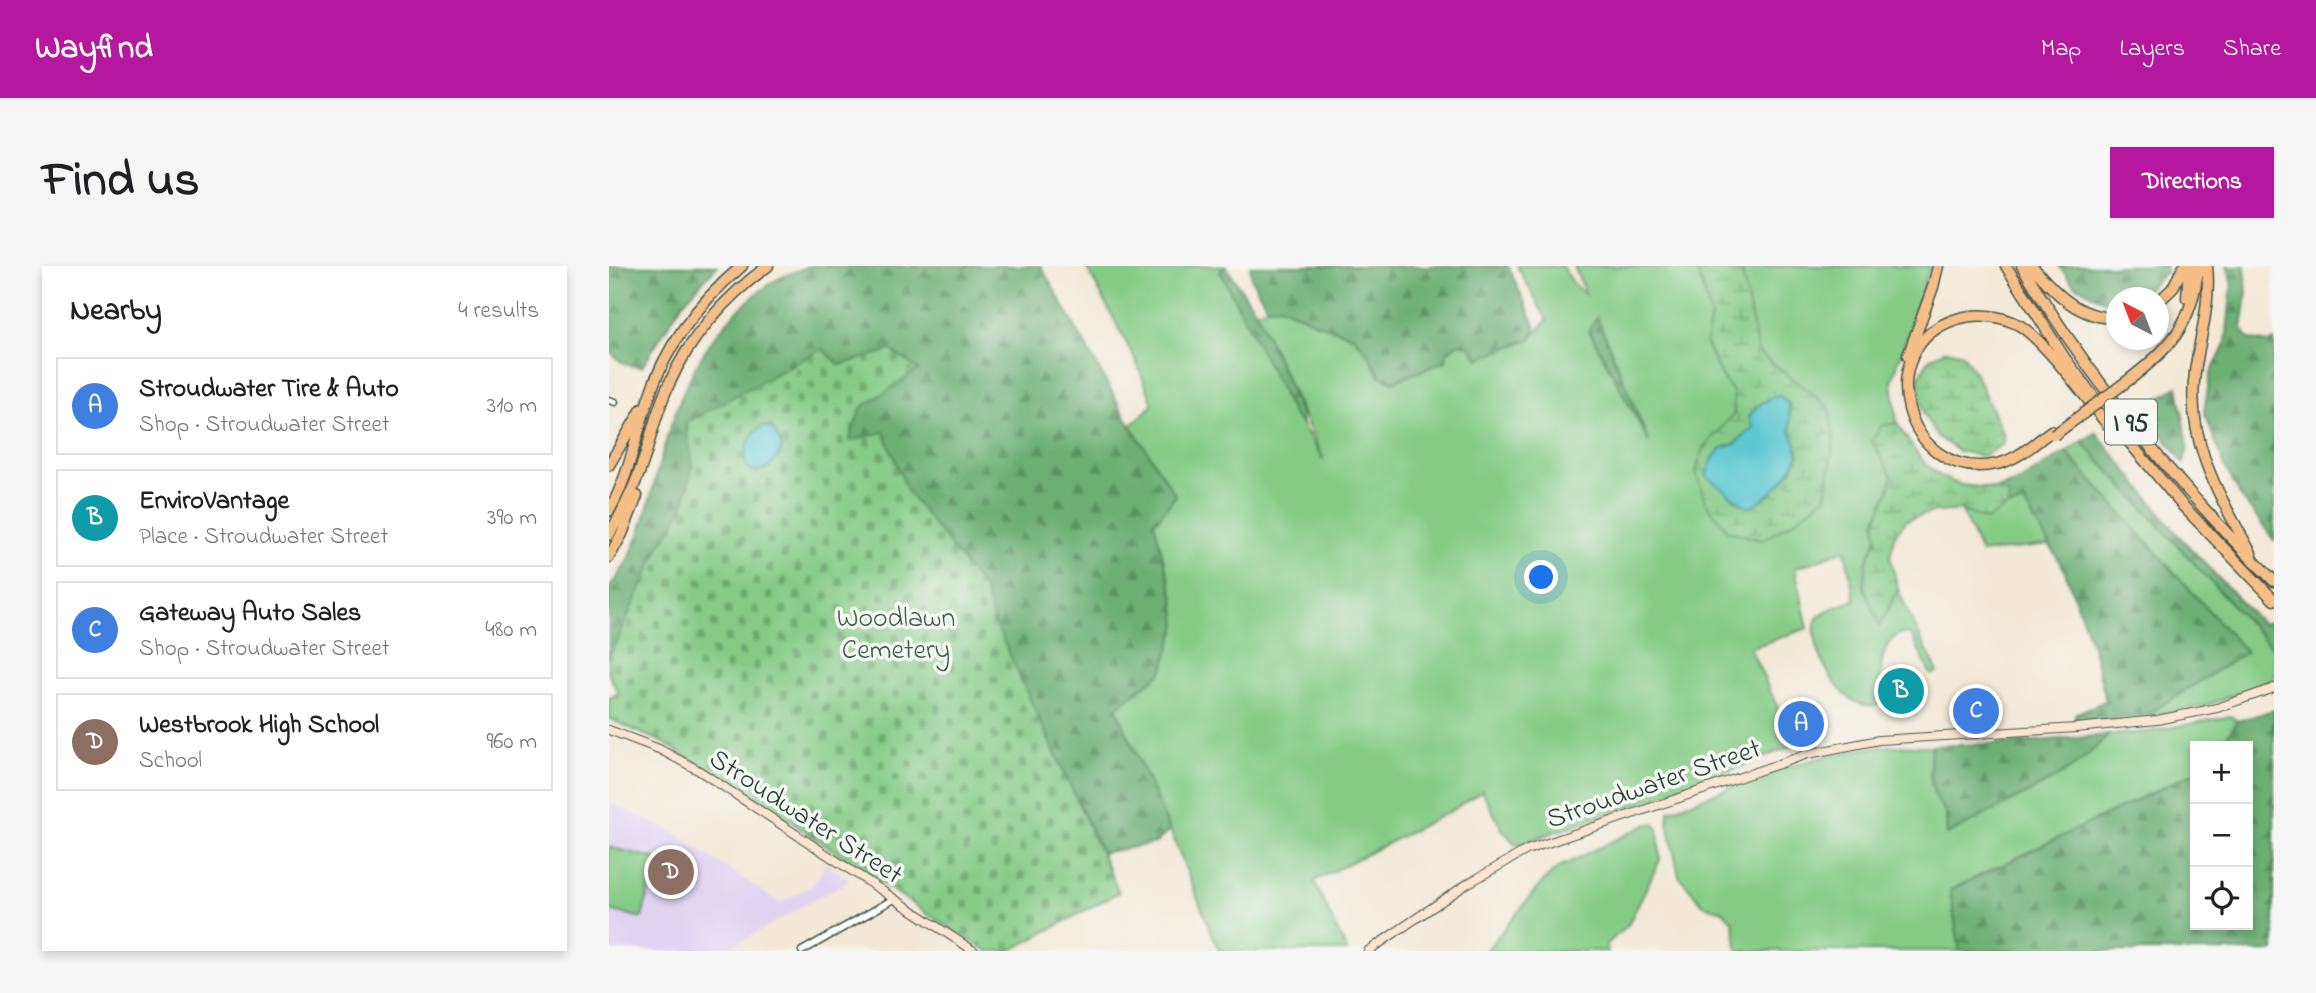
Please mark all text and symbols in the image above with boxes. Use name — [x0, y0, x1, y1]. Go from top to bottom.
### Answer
text: Wayfind — [35, 25, 153, 73]
text: Map — [2041, 32, 2081, 67]
text: Layers — [2119, 32, 2185, 67]
text: Share — [2223, 32, 2281, 67]
text: Find us — [42, 146, 199, 218]
button: Directions — [2110, 147, 2274, 218]
north arrow — [2106, 287, 2169, 350]
text: Nearby — [70, 290, 162, 334]
text: 4 results — [458, 295, 539, 328]
text: Stroudwater Tire & Auto — [139, 371, 399, 409]
text: A — [88, 390, 102, 423]
text: 310 m — [487, 390, 537, 423]
road number: I 95 — [2105, 400, 2157, 444]
text: Shop · Stroudwater Street — [139, 409, 390, 442]
text: EnviroVantage — [139, 483, 289, 521]
text: B — [87, 502, 103, 535]
text: 390 m — [487, 502, 537, 535]
text: Place · Stroudwater Street — [139, 521, 388, 554]
your location — [1524, 560, 1558, 594]
text: Gateway Auto Sales — [139, 595, 361, 633]
park label: Woodlawn Cemetery — [837, 599, 955, 672]
text: C — [89, 614, 101, 647]
text: 480 m — [485, 614, 537, 647]
text: Shop · Stroudwater Street — [139, 633, 390, 666]
pin: B — [1878, 665, 1924, 717]
pin: C — [1953, 685, 1999, 737]
pin: A — [1778, 698, 1824, 750]
text: Westbrook High School — [139, 707, 379, 745]
text: D — [87, 726, 103, 759]
text: 960 m — [486, 726, 537, 759]
street label: Stroudwater Street — [1542, 729, 1767, 841]
street label: Stroudwater Street — [700, 740, 910, 896]
map controls — [2190, 741, 2253, 930]
button: + — [2190, 741, 2253, 804]
text: School — [139, 745, 202, 778]
button: − — [2190, 804, 2253, 867]
pin: D — [648, 846, 694, 898]
button: locate — [2190, 867, 2253, 930]

